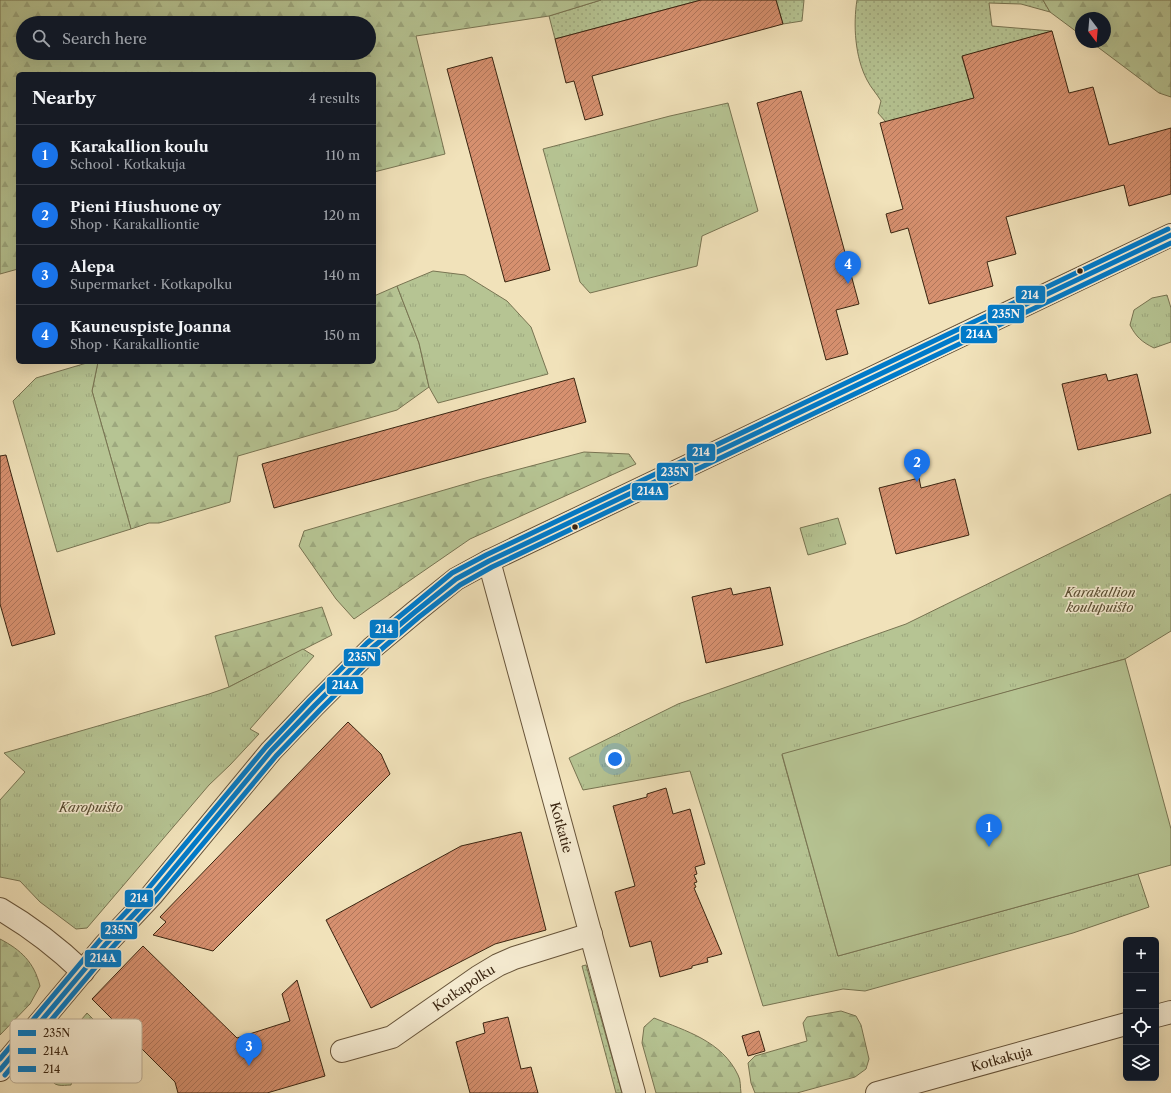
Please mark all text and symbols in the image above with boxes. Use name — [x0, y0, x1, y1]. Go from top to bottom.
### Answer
north arrow — [1075, 12, 1111, 48]
search box — [16, 16, 376, 60]
icon: search — [30, 27, 52, 49]
text: Search here — [62, 29, 147, 48]
text: Nearby — [32, 88, 96, 108]
text: 4 results — [309, 90, 360, 106]
text: Karakallion koulu — [70, 137, 209, 156]
text: 1 — [42, 147, 48, 163]
text: 110 m — [325, 147, 360, 163]
text: School · Kotkakuja — [70, 156, 186, 172]
text: Pieni Hiushuone oy — [70, 197, 221, 216]
text: 2 — [41, 207, 49, 223]
text: 120 m — [323, 207, 360, 223]
text: Shop · Karakalliontie — [70, 216, 199, 232]
pin: 4 — [835, 251, 861, 284]
text: Alepa — [70, 257, 115, 276]
unlabelled marker — [1075, 266, 1085, 276]
text: 3 — [41, 267, 49, 283]
text: 140 m — [323, 267, 360, 283]
text: Supermarket · Kotkapolku — [70, 276, 232, 292]
line badge: 214 — [1015, 285, 1046, 304]
text: 214 — [1021, 288, 1039, 302]
line badge: 235N — [987, 304, 1025, 324]
text: 235N — [992, 307, 1021, 321]
text: Kauneuspiste Joanna — [70, 317, 231, 336]
line badge: 214A — [960, 325, 998, 344]
text: 4 — [41, 327, 49, 343]
text: 150 m — [324, 327, 360, 343]
text: 214A — [966, 327, 993, 341]
text: Shop · Karakalliontie — [70, 336, 199, 352]
line badge: 214 — [686, 443, 716, 462]
text: 214 — [692, 445, 710, 459]
pin: 2 — [904, 449, 930, 482]
line badge: 235N — [656, 462, 694, 482]
text: 235N — [661, 465, 690, 479]
line badge: 214A — [631, 482, 669, 501]
text: 214A — [637, 484, 664, 498]
unlabelled marker — [570, 522, 580, 532]
park label: Karakallion koulupuisto — [1064, 584, 1136, 615]
line badge: 214 — [369, 619, 399, 639]
text: 214 — [375, 622, 393, 636]
line badge: 235N — [343, 648, 381, 667]
text: 235N — [348, 650, 377, 664]
line badge: 214A — [326, 676, 364, 695]
text: 214A — [332, 678, 359, 692]
your location — [605, 749, 625, 769]
park label: Karopuisto — [58, 799, 123, 815]
street label: Kotkatie — [547, 800, 576, 855]
pin: 1 — [976, 814, 1002, 847]
line badge: 214 — [124, 889, 154, 908]
text: 214 — [130, 891, 148, 905]
line badge: 235N — [100, 921, 138, 940]
text: 235N — [105, 923, 134, 937]
map controls — [1123, 937, 1159, 1081]
button: + — [1123, 937, 1159, 973]
line badge: 214A — [84, 949, 122, 968]
text: 214A — [90, 951, 117, 965]
street label: Kotkapolku — [429, 961, 498, 1014]
button: − — [1123, 973, 1159, 1009]
button: locate — [1123, 1009, 1159, 1045]
legend — [10, 1019, 142, 1083]
text: 235N — [43, 1026, 70, 1040]
pin: 3 — [236, 1033, 262, 1066]
street label: Kotkakuja — [969, 1042, 1034, 1075]
text: 214A — [43, 1044, 69, 1058]
button: layers — [1123, 1045, 1159, 1081]
text: 214 — [43, 1062, 60, 1076]

